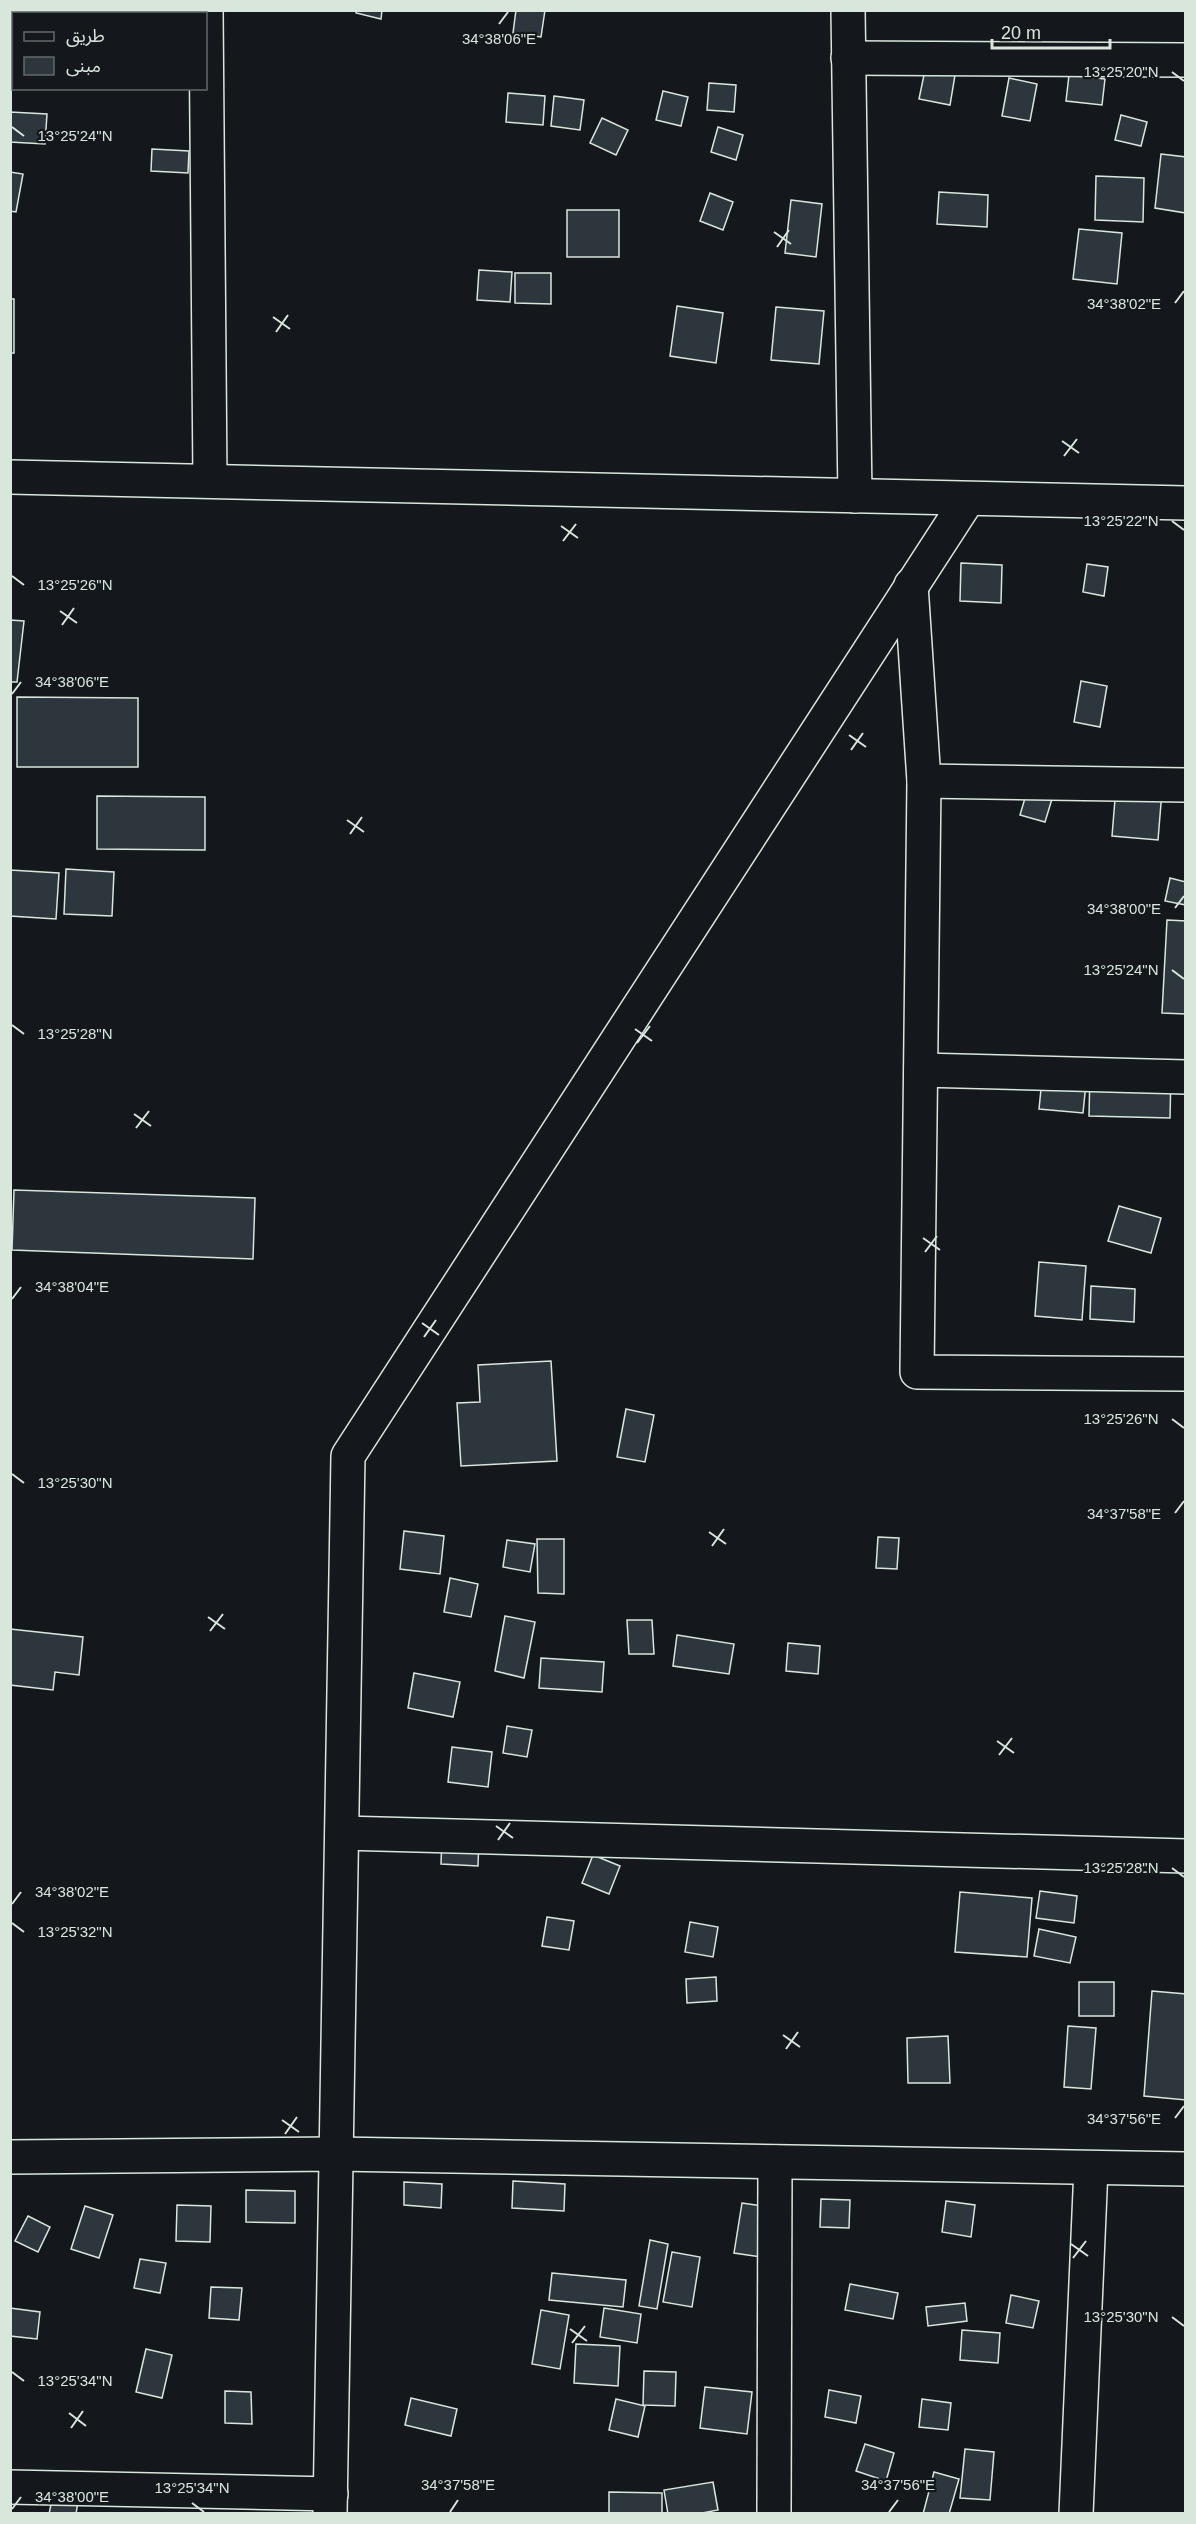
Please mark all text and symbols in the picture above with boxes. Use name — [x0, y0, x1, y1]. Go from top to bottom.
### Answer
legend — [12, 12, 207, 90]
scale bar — [992, 12, 1110, 50]
text: 20 m — [1001, 23, 1041, 43]
text: طريق — [66, 26, 105, 47]
text: 34°38'06"E — [462, 30, 536, 47]
text: مبنى — [66, 56, 101, 77]
text: 13°25'20"N — [1083, 63, 1159, 80]
text: 13°25'24"N — [37, 127, 113, 144]
text: 34°38'02"E — [1087, 295, 1161, 312]
text: 13°25'22"N — [1083, 512, 1159, 529]
text: 13°25'26"N — [37, 576, 113, 593]
text: 34°38'06"E — [35, 673, 109, 690]
text: 34°38'00"E — [1087, 900, 1161, 917]
text: 13°25'24"N — [1083, 961, 1159, 978]
text: 13°25'28"N — [37, 1025, 113, 1042]
text: 34°38'04"E — [35, 1278, 109, 1295]
text: 13°25'26"N — [1083, 1410, 1159, 1427]
text: 13°25'30"N — [37, 1474, 113, 1491]
text: 34°37'58"E — [1087, 1505, 1161, 1522]
text: 13°25'28"N — [1083, 1859, 1159, 1876]
text: 34°38'02"E — [35, 1883, 109, 1900]
text: 13°25'32"N — [37, 1923, 113, 1940]
text: 34°37'56"E — [1087, 2110, 1161, 2127]
text: 13°25'30"N — [1083, 2308, 1159, 2325]
text: 13°25'34"N — [37, 2372, 113, 2389]
text: 34°37'58"E — [421, 2476, 495, 2493]
text: 34°37'56"E — [861, 2476, 935, 2493]
text: 13°25'34"N — [154, 2479, 230, 2496]
text: 34°38'00"E — [35, 2488, 109, 2505]

